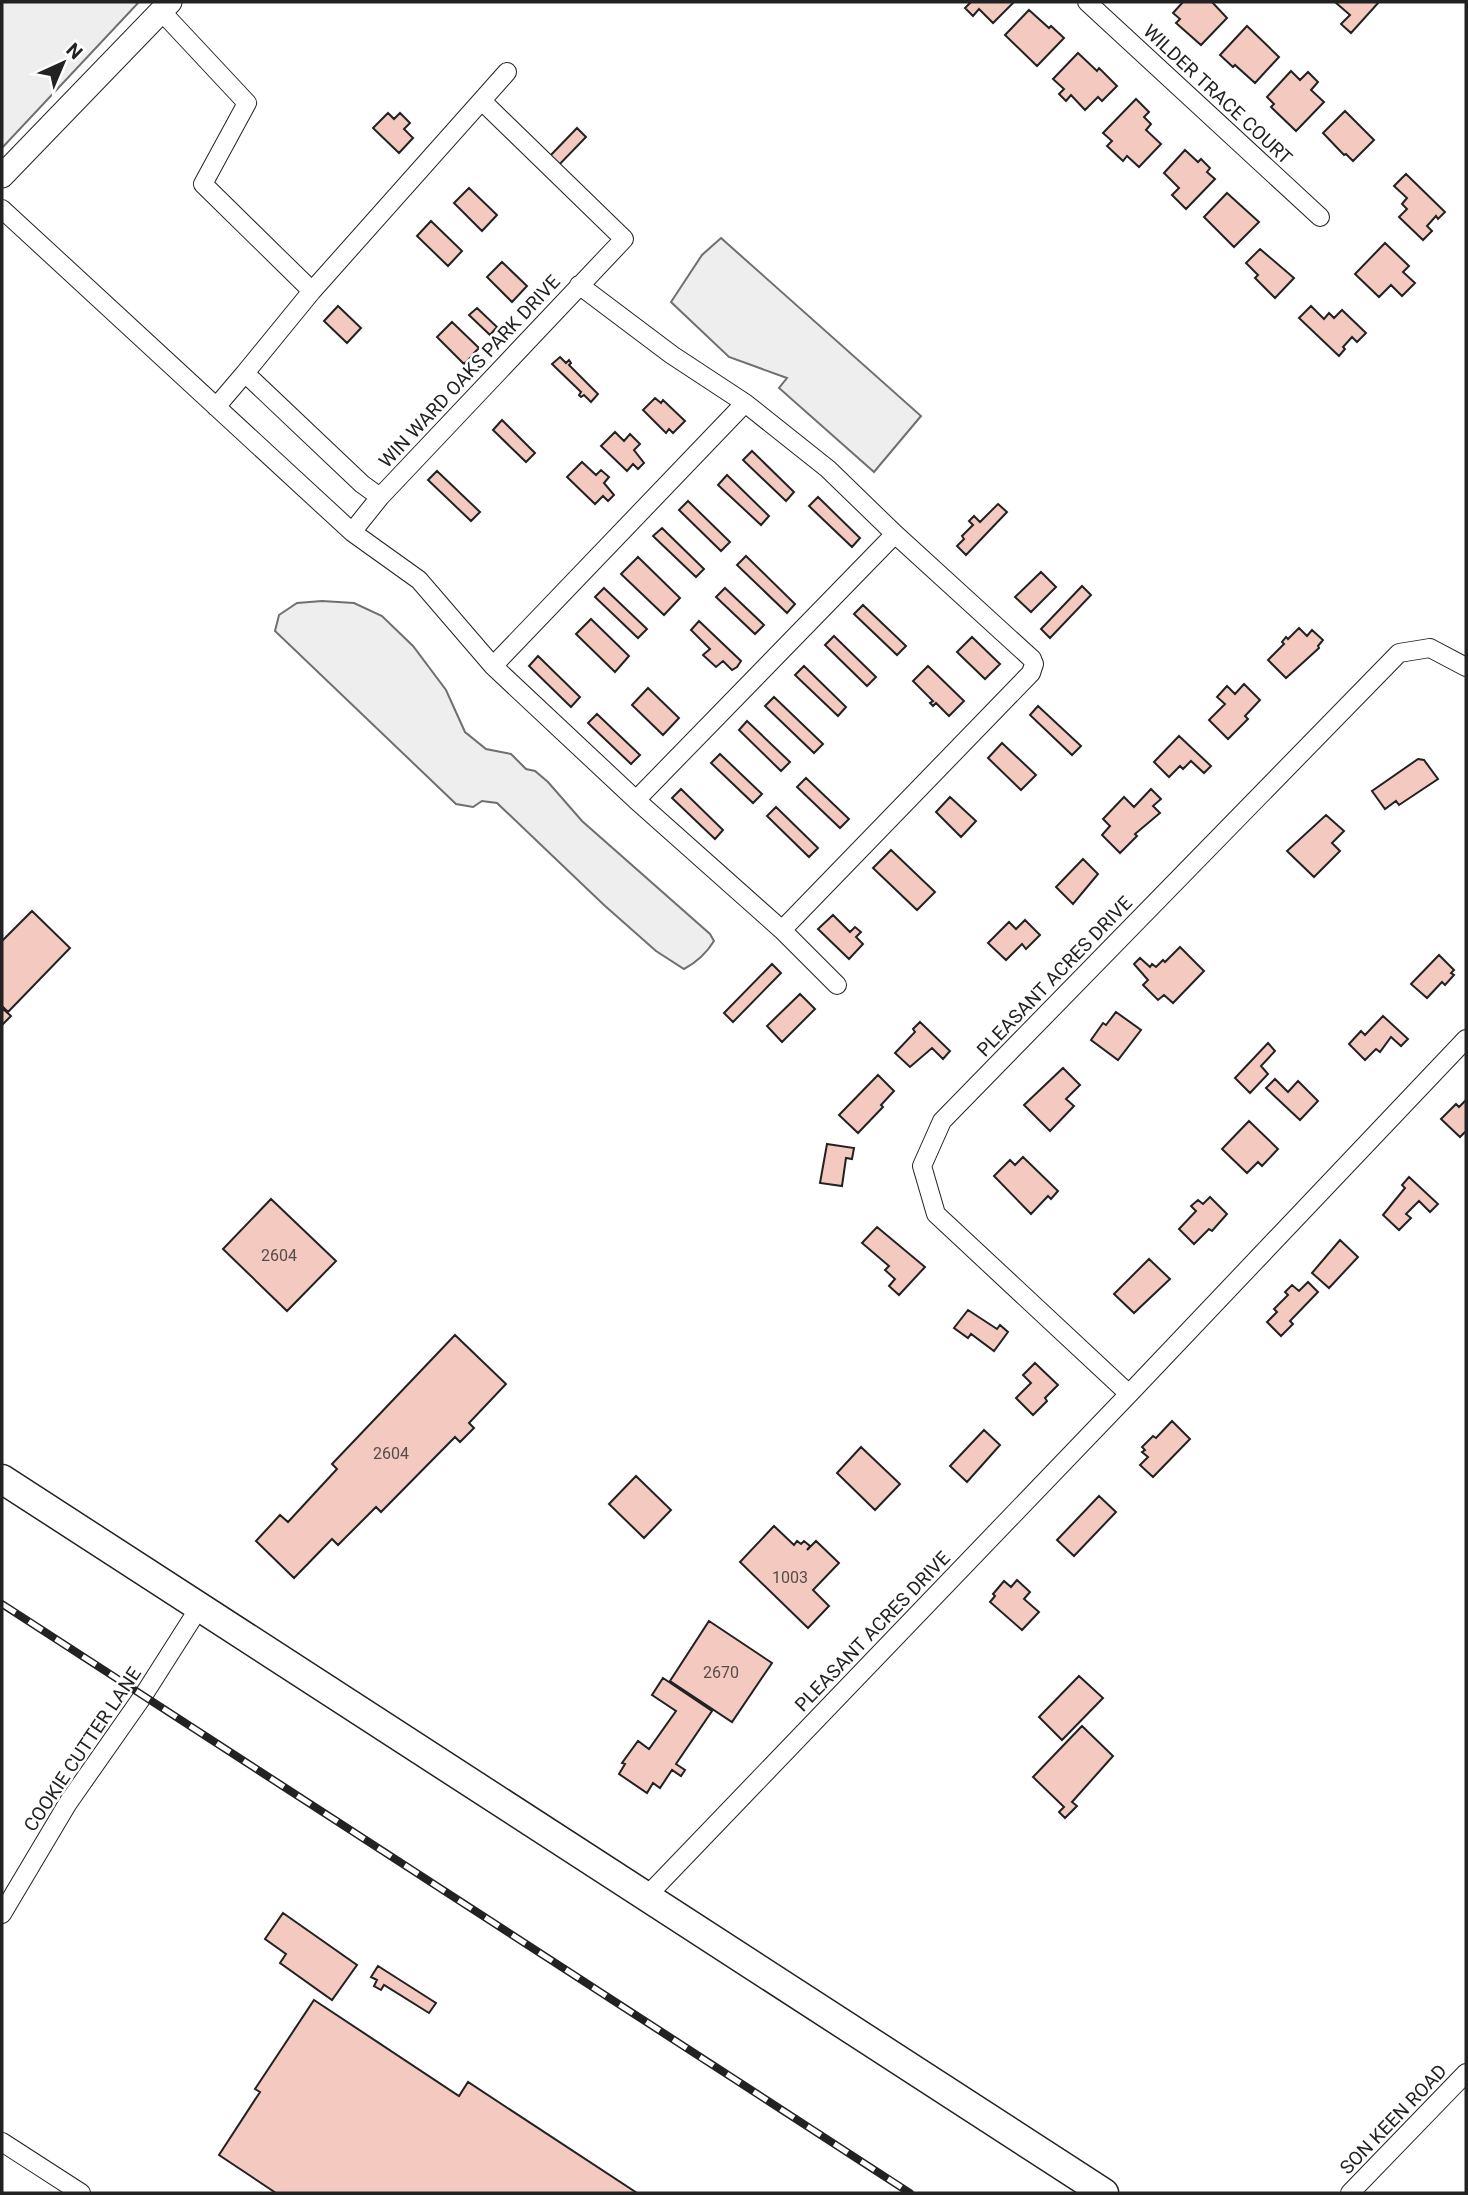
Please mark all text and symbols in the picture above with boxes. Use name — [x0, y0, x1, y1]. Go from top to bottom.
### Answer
street label: WILDER TRACE COURT — [1139, 20, 1297, 169]
north arrow — [28, 28, 98, 98]
text: N — [62, 38, 87, 64]
street label: WIN WARD OAKS PARK DRIVE — [374, 270, 565, 472]
street label: PLEASANT ACRES DRIVE — [972, 891, 1137, 1061]
house number: 2604 — [261, 1246, 297, 1265]
house number: 2604 — [373, 1444, 409, 1463]
street label: PLEASANT ACRES DRIVE — [790, 1546, 955, 1716]
house number: 1003 — [772, 1568, 808, 1587]
street label: COOKIE CUTTER LANE — [19, 1663, 146, 1836]
house number: 2670 — [703, 1663, 739, 1682]
street label: SON KEEN ROAD — [1335, 2060, 1452, 2179]

